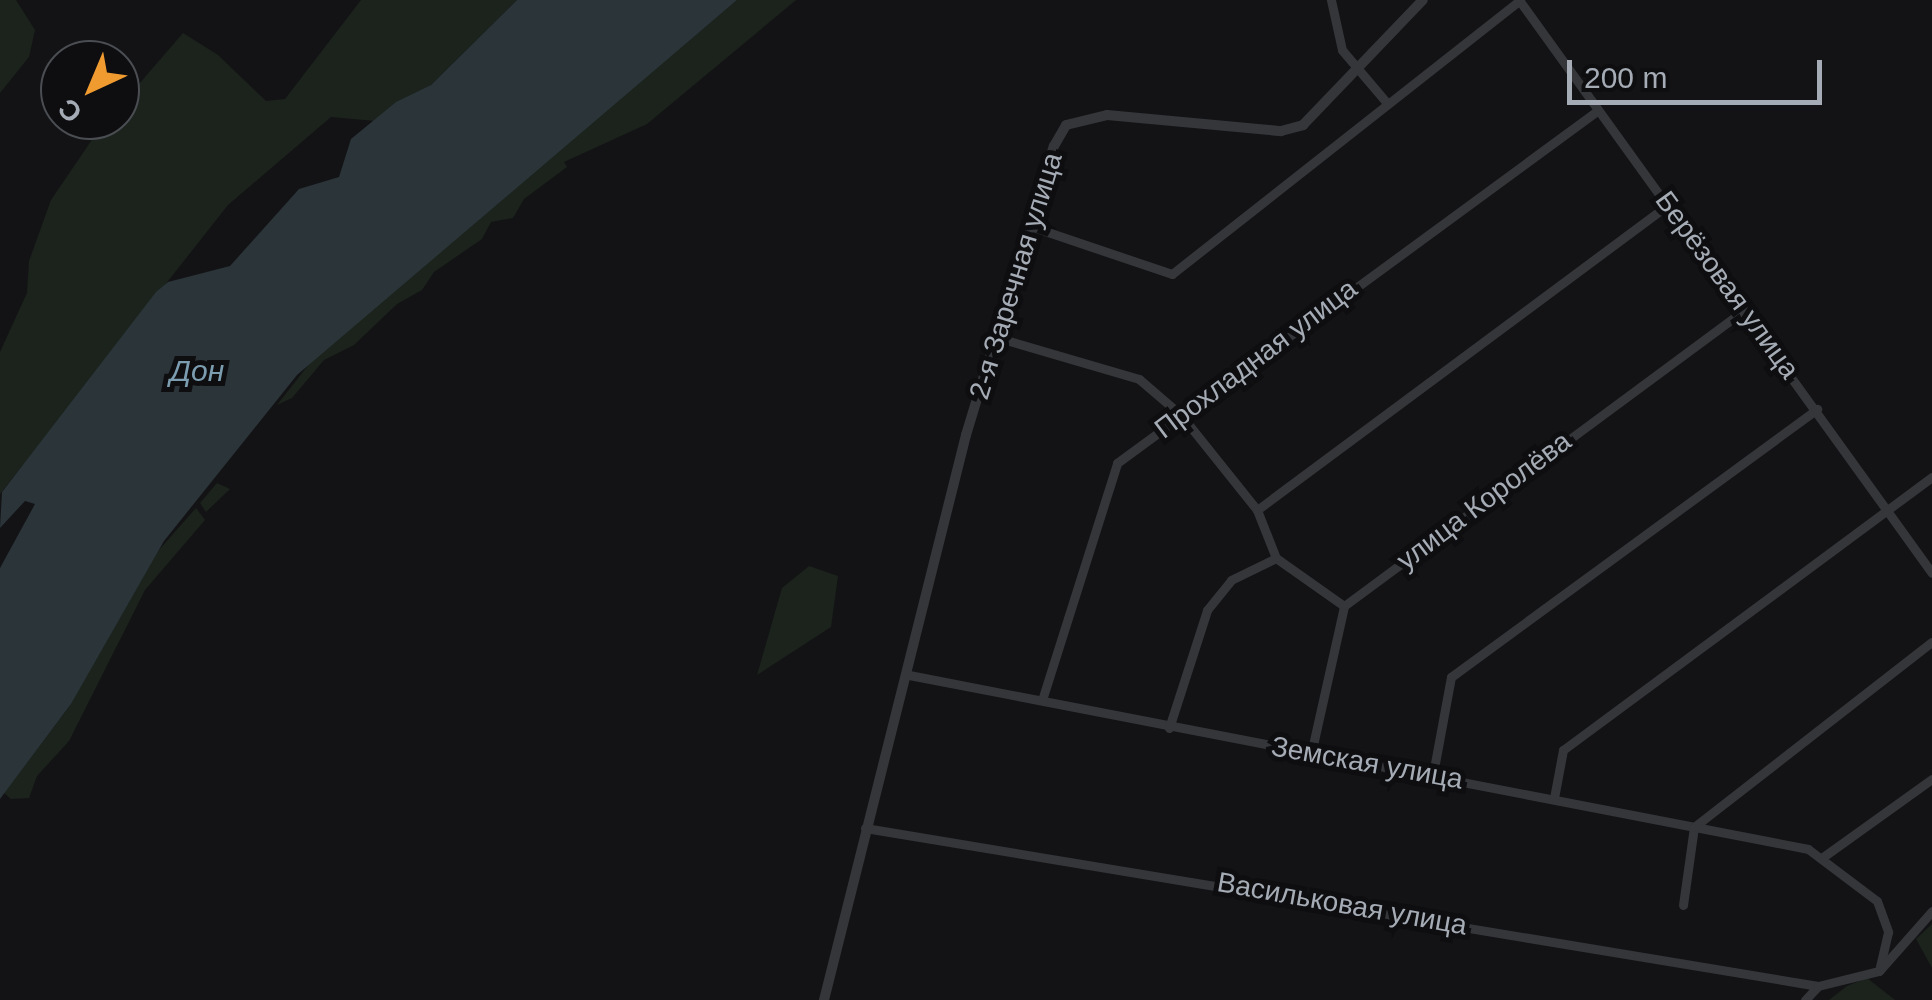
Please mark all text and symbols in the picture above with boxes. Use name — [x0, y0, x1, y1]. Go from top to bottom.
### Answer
north arrow — [40, 40, 140, 140]
scale bar — [1572, 40, 1827, 102]
text: 200 m — [1584, 61, 1667, 94]
text: С — [52, 92, 88, 129]
street label: 2-я Заречная улица — [962, 149, 1070, 403]
street label: Берёзовая улица — [1648, 185, 1806, 385]
street label: Прохладная улица — [1148, 272, 1364, 446]
water label: Дон — [170, 353, 224, 389]
street label: улица Королёва — [1390, 425, 1578, 577]
street label: Земская улица — [1269, 730, 1465, 796]
street label: Васильковая улица — [1215, 865, 1469, 943]

